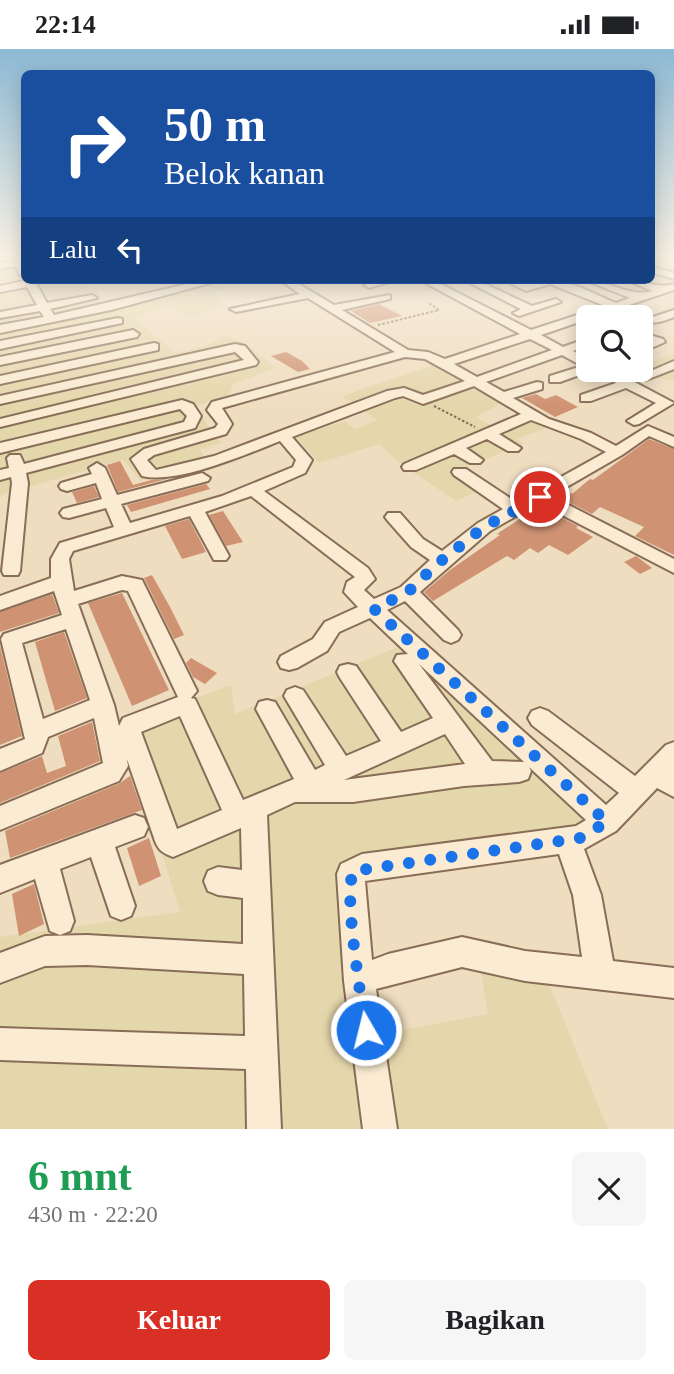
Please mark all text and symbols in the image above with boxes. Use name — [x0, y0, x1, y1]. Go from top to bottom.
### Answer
text: 22:14 — [35, 10, 96, 39]
text: 50 m — [164, 97, 266, 152]
icon: right — [49, 98, 140, 189]
text: Belok kanan — [164, 155, 325, 191]
icon: left — [111, 231, 149, 269]
text: Lalu — [49, 235, 97, 264]
map controls — [576, 305, 653, 382]
button: search — [576, 305, 653, 382]
pin — [510, 467, 570, 527]
icon: arrive — [521, 478, 559, 516]
position arrow — [329, 993, 403, 1067]
button: close — [572, 1152, 646, 1226]
text: 6 mnt — [28, 1153, 132, 1199]
text: 430 m · 22:20 — [28, 1202, 158, 1227]
button: Keluar — [28, 1280, 330, 1360]
button: Bagikan — [344, 1280, 646, 1360]

